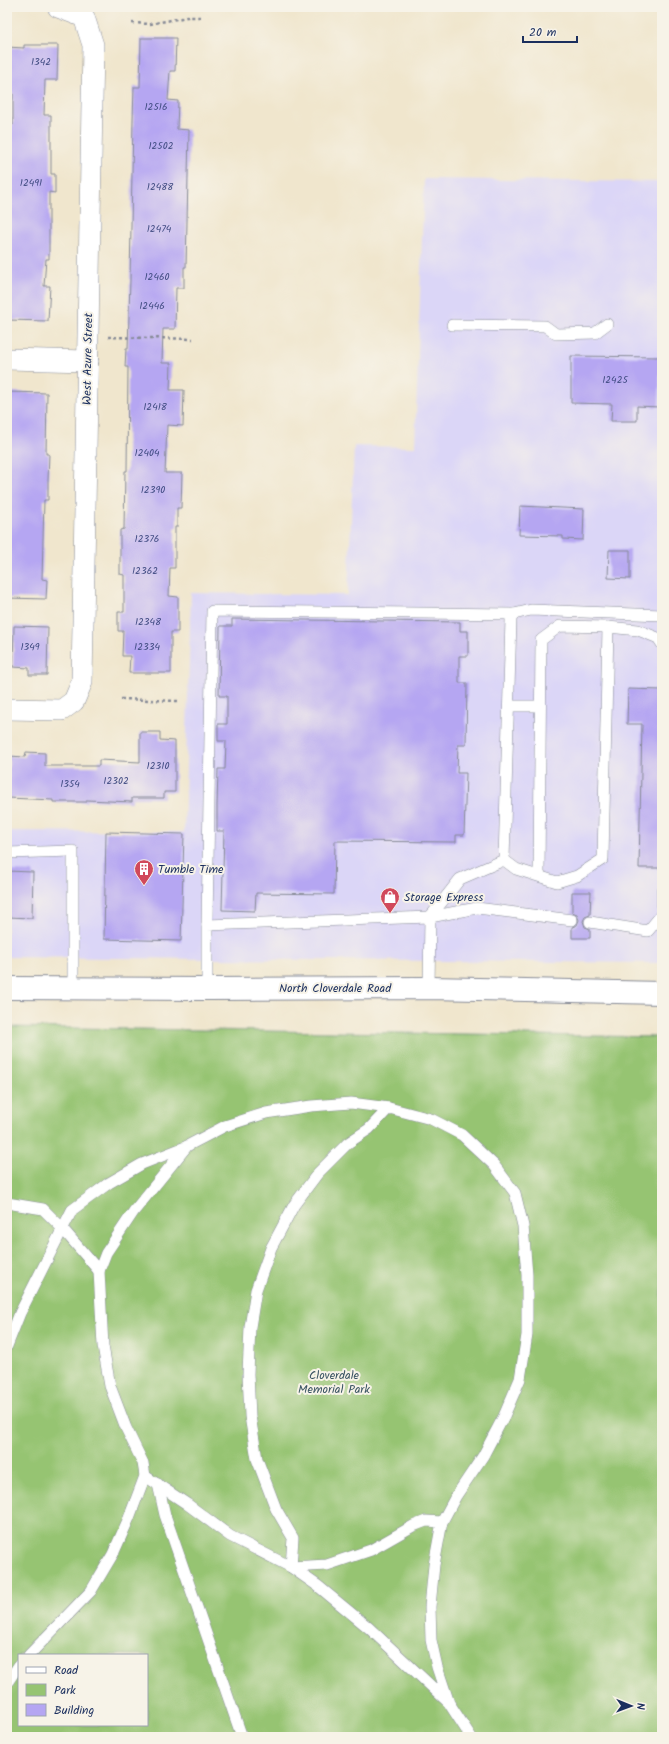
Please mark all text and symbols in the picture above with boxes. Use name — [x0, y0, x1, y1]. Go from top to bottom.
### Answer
scale bar — [523, 18, 577, 44]
text: 20 m — [529, 23, 557, 42]
house number: 1342 — [31, 54, 51, 70]
house number: 12516 — [144, 99, 168, 115]
house number: 12502 — [148, 138, 174, 154]
house number: 12491 — [20, 175, 42, 191]
house number: 12488 — [147, 179, 174, 195]
house number: 12474 — [147, 221, 172, 237]
house number: 12460 — [144, 269, 170, 285]
house number: 12446 — [139, 298, 165, 314]
street label: West Azure Street — [78, 312, 98, 405]
house number: 12425 — [602, 372, 628, 388]
house number: 12418 — [143, 399, 168, 415]
house number: 12404 — [135, 445, 160, 461]
house number: 12390 — [141, 482, 165, 498]
house number: 12376 — [135, 531, 159, 547]
house number: 12362 — [132, 563, 158, 579]
house number: 12348 — [135, 614, 162, 630]
house number: 1349 — [20, 639, 40, 655]
house number: 12334 — [134, 639, 160, 655]
house number: 12310 — [147, 758, 169, 774]
house number: 12302 — [103, 773, 129, 789]
house number: 1354 — [60, 776, 80, 792]
building icon: Tumble Time — [133, 858, 155, 886]
place label: Tumble Time — [158, 860, 224, 879]
shop icon: Storage Express — [379, 886, 401, 914]
place label: Storage Express — [404, 888, 483, 907]
street label: North Cloverdale Road — [279, 979, 392, 998]
park label: Cloverdale Memorial Park — [298, 1366, 370, 1399]
legend — [18, 1654, 148, 1726]
text: Road — [54, 1661, 79, 1680]
text: Park — [54, 1681, 76, 1700]
north arrow — [611, 1686, 651, 1726]
text: Building — [54, 1701, 94, 1720]
text: N — [631, 1703, 649, 1710]

